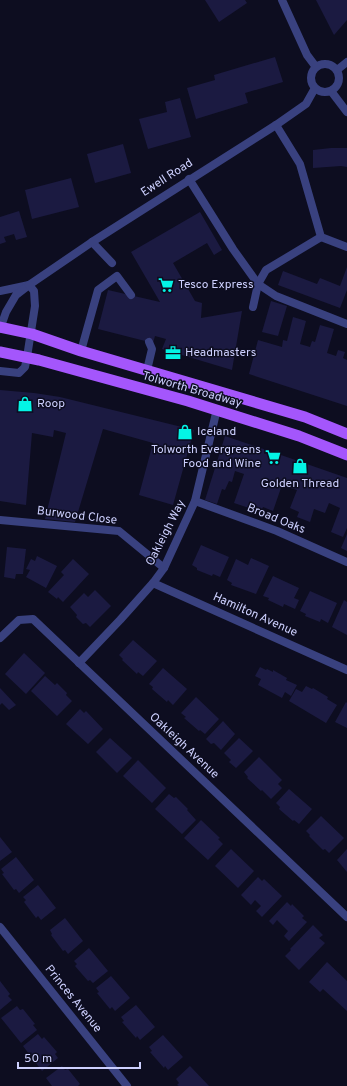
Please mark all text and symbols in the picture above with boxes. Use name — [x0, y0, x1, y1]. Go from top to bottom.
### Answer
street label: Ewell Road — [138, 155, 196, 201]
supermarket icon: Tesco Express — [157, 276, 175, 294]
place label: Tesco Express — [178, 277, 254, 293]
office icon: Headmasters — [164, 344, 182, 362]
place label: Headmasters — [185, 345, 256, 361]
street label: Tolworth Broadway — [140, 368, 244, 412]
shop icon: Roop — [16, 395, 34, 413]
place label: Roop — [37, 396, 65, 412]
shop icon: Iceland — [176, 423, 194, 441]
place label: Iceland — [197, 424, 236, 440]
place label: Tolworth Evergreens Food and Wine — [151, 442, 261, 472]
supermarket icon: Tolworth Evergreens Food and Wine — [264, 448, 282, 466]
shop icon: Golden Thread — [291, 457, 309, 475]
place label: Golden Thread — [261, 476, 339, 492]
street label: Oakleigh Way — [142, 497, 190, 569]
street label: Broad Oaks — [244, 500, 308, 538]
street label: Burwood Close — [36, 503, 118, 529]
street label: Hamilton Avenue — [210, 589, 300, 641]
street label: Oakleigh Avenue — [146, 710, 222, 782]
street label: Princes Avenue — [41, 962, 105, 1036]
scale bar — [18, 1044, 140, 1070]
text: 50 m — [24, 1051, 52, 1067]

